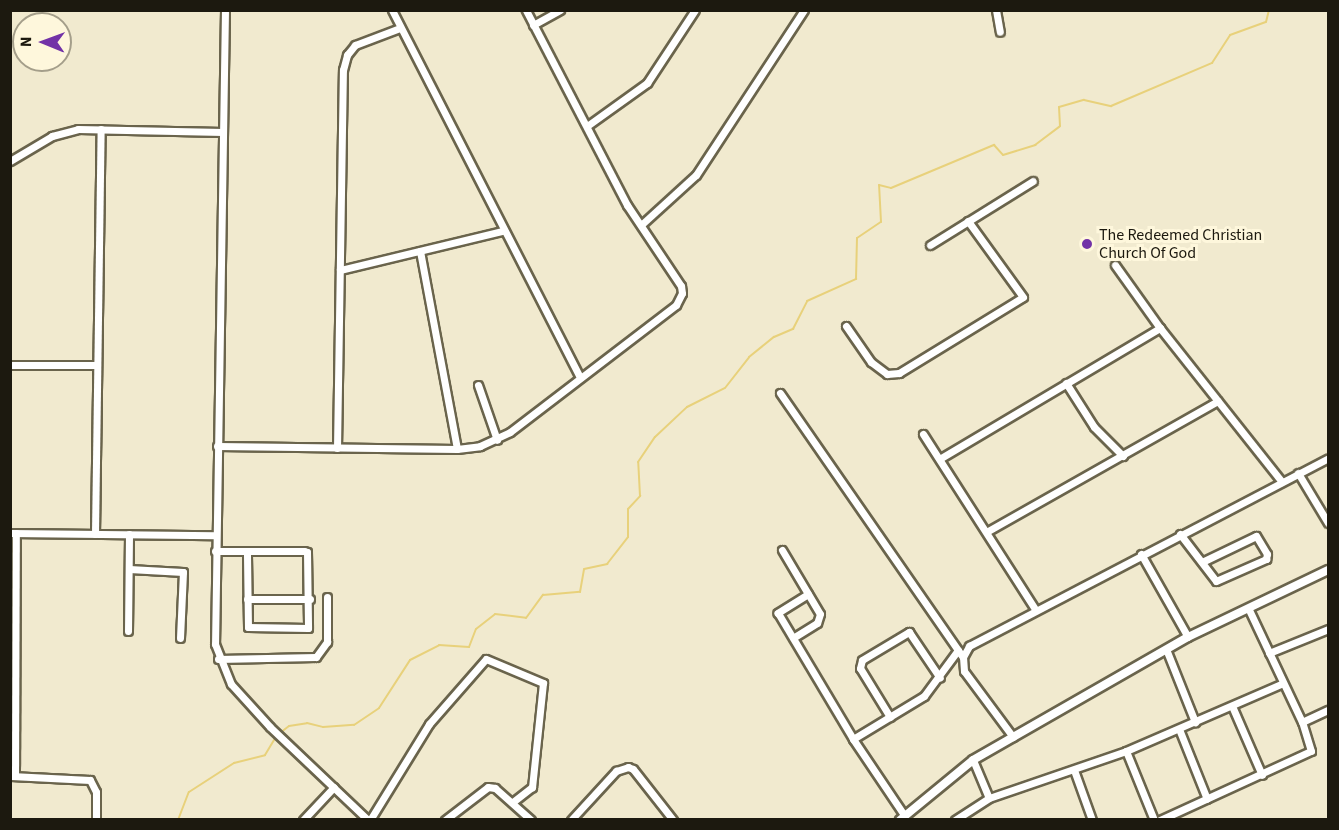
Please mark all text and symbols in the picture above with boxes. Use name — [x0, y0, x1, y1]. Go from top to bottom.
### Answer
north arrow — [12, 12, 72, 72]
text: N — [15, 36, 37, 47]
place label: The Redeemed Christian Church Of God — [1099, 225, 1262, 263]
marker: The Redeemed Christian Church Of God — [1080, 237, 1094, 251]

